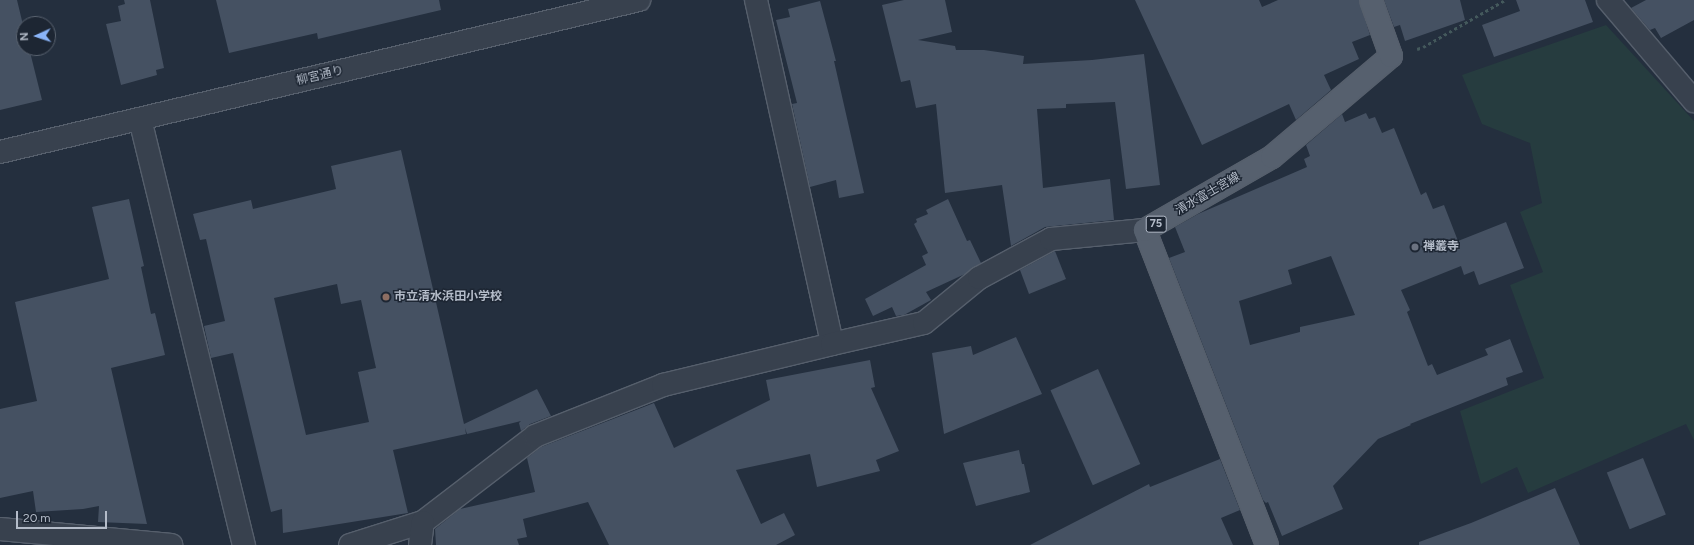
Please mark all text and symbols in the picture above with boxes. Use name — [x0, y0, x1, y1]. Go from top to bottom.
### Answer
north arrow — [16, 16, 56, 56]
text: N — [18, 32, 31, 41]
street label: 柳宮通り — [295, 64, 345, 88]
street label: 清水富士宮線 — [1173, 170, 1243, 218]
road number: 75 — [1145, 215, 1167, 233]
place label: 禅叢寺 — [1423, 240, 1459, 254]
marker: 禅叢寺 — [1410, 242, 1420, 252]
place label: 市立清水浜田小学校 — [394, 290, 502, 304]
marker: 市立清水浜田小学校 — [381, 292, 391, 302]
scale bar — [18, 503, 109, 529]
text: 20 m — [23, 511, 51, 525]

